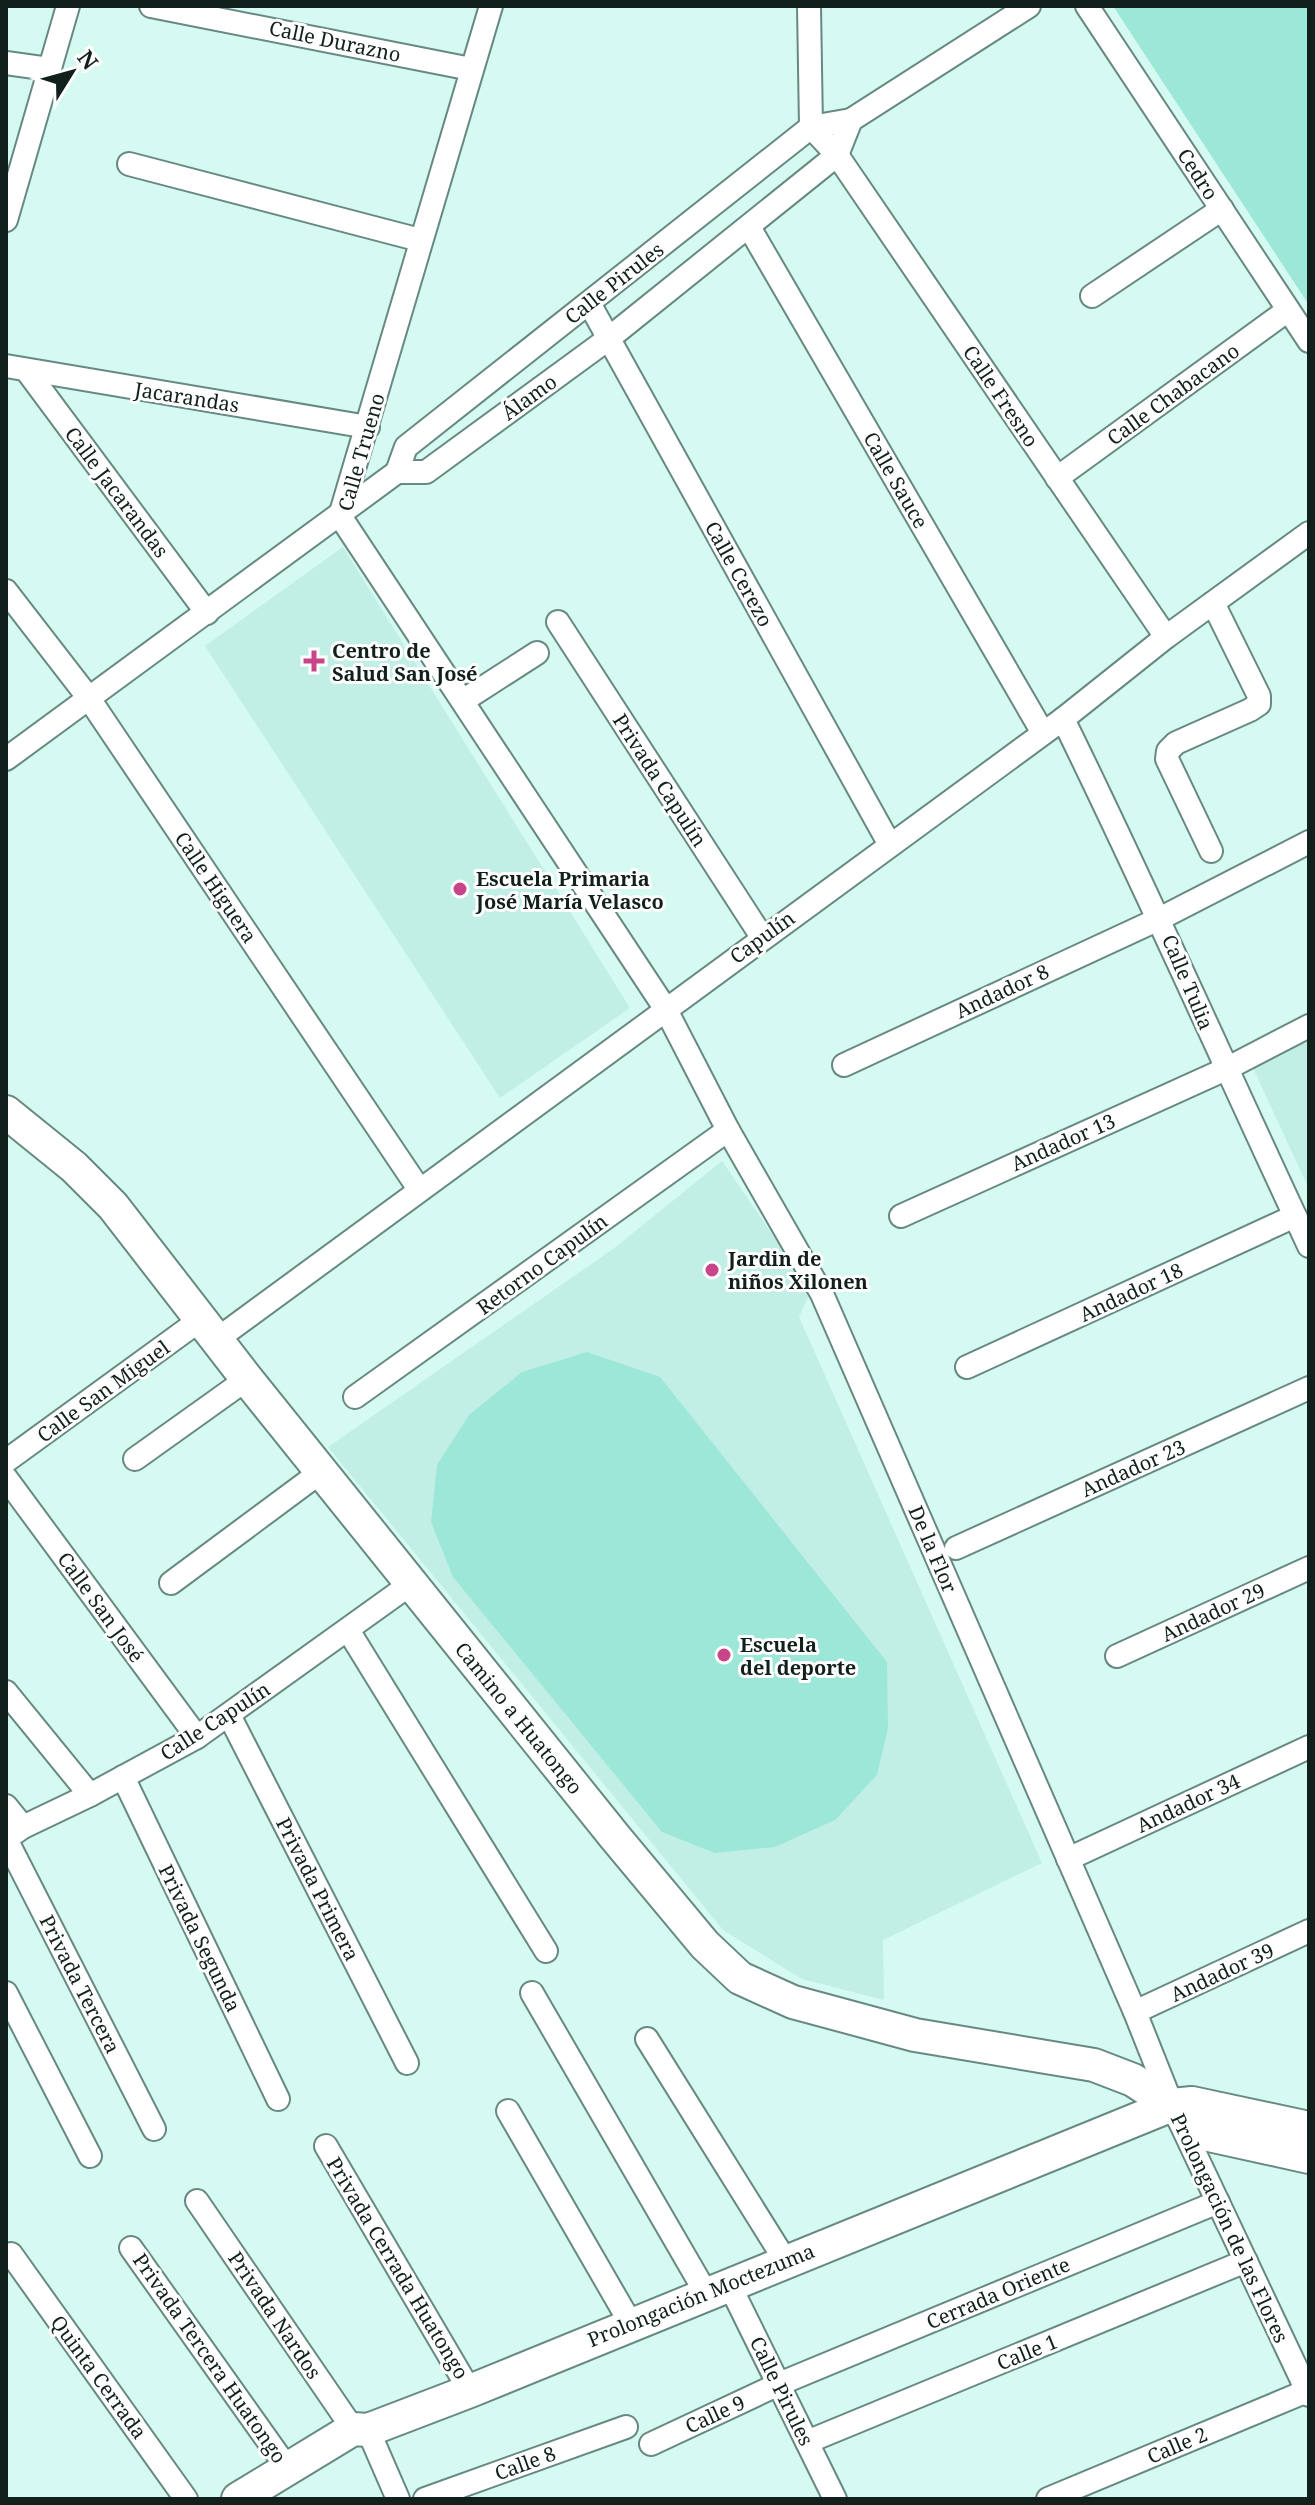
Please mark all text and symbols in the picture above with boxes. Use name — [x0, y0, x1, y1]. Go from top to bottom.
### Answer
street label: Calle Durazno — [267, 14, 403, 68]
north arrow — [32, 32, 112, 112]
text: N — [72, 43, 106, 75]
street label: Cedro — [1171, 143, 1225, 205]
street label: Calle Pirules — [559, 236, 669, 330]
street label: Calle Chabacano — [1101, 337, 1245, 451]
street label: Calle Fresno — [957, 340, 1045, 452]
street label: Álamo — [496, 368, 562, 426]
street label: Jacarandas — [132, 375, 241, 419]
street label: Calle Trueno — [331, 390, 391, 514]
street label: Calle Jacarandas — [59, 421, 175, 563]
street label: Calle Sauce — [858, 427, 934, 533]
street label: Calle Cerezo — [699, 516, 779, 632]
place label: Centro de Salud San José — [332, 637, 478, 687]
marker: Centro de Salud San José — [303, 650, 325, 672]
street label: Privada Capulín — [607, 708, 713, 852]
street label: Calle Higuera — [169, 826, 263, 948]
place label: Escuela Primaria José María Velasco — [475, 865, 664, 915]
marker: Escuela Primaria José María Velasco — [451, 880, 469, 898]
street label: Capulín — [724, 904, 800, 970]
street label: Calle Tulia — [1156, 930, 1220, 1034]
street label: Andador 8 — [951, 958, 1053, 1024]
street label: Andador 13 — [1007, 1107, 1119, 1177]
street label: Retorno Capulín — [471, 1207, 613, 1321]
place label: Jardin de niños Xilonen — [727, 1245, 868, 1295]
street label: Andador 18 — [1075, 1256, 1187, 1328]
marker: Jardin de niños Xilonen — [703, 1261, 721, 1279]
street label: Calle San Miguel — [31, 1334, 175, 1448]
street label: Andador 23 — [1077, 1433, 1189, 1503]
street label: De la Flor — [903, 1501, 964, 1597]
street label: Calle San José — [52, 1546, 150, 1668]
street label: Andador 29 — [1157, 1576, 1269, 1648]
place label: Escuela del deporte — [740, 1631, 856, 1681]
street label: Camino a Huatongo — [449, 1636, 589, 1800]
marker: Escuela del deporte — [715, 1646, 733, 1664]
street label: Calle Capulín — [155, 1675, 275, 1767]
street label: Andador 34 — [1132, 1767, 1244, 1839]
street label: Privada Primera — [270, 1813, 366, 1965]
street label: Privada Segunda — [153, 1860, 247, 2016]
street label: Privada Tercera — [34, 1910, 126, 2058]
street label: Andador 39 — [1166, 1936, 1278, 2008]
street label: Prolongación de las Flores — [1165, 2109, 1295, 2347]
street label: Privada Cerrada Huatongo — [321, 2152, 475, 2384]
street label: Prolongación Moctezuma — [584, 2237, 818, 2353]
street label: Privada Nardos — [222, 2246, 328, 2384]
street label: Privada Tercera Huatongo — [127, 2248, 293, 2468]
street label: Cerrada Oriente — [922, 2251, 1074, 2335]
street label: Quinta Cerrada — [45, 2310, 153, 2444]
street label: Calle 1 — [993, 2328, 1061, 2376]
street label: Calle Pirules — [744, 2332, 820, 2450]
street label: Calle 9 — [681, 2388, 749, 2440]
street label: Calle 2 — [1143, 2420, 1211, 2470]
street label: Calle 8 — [491, 2440, 559, 2486]

